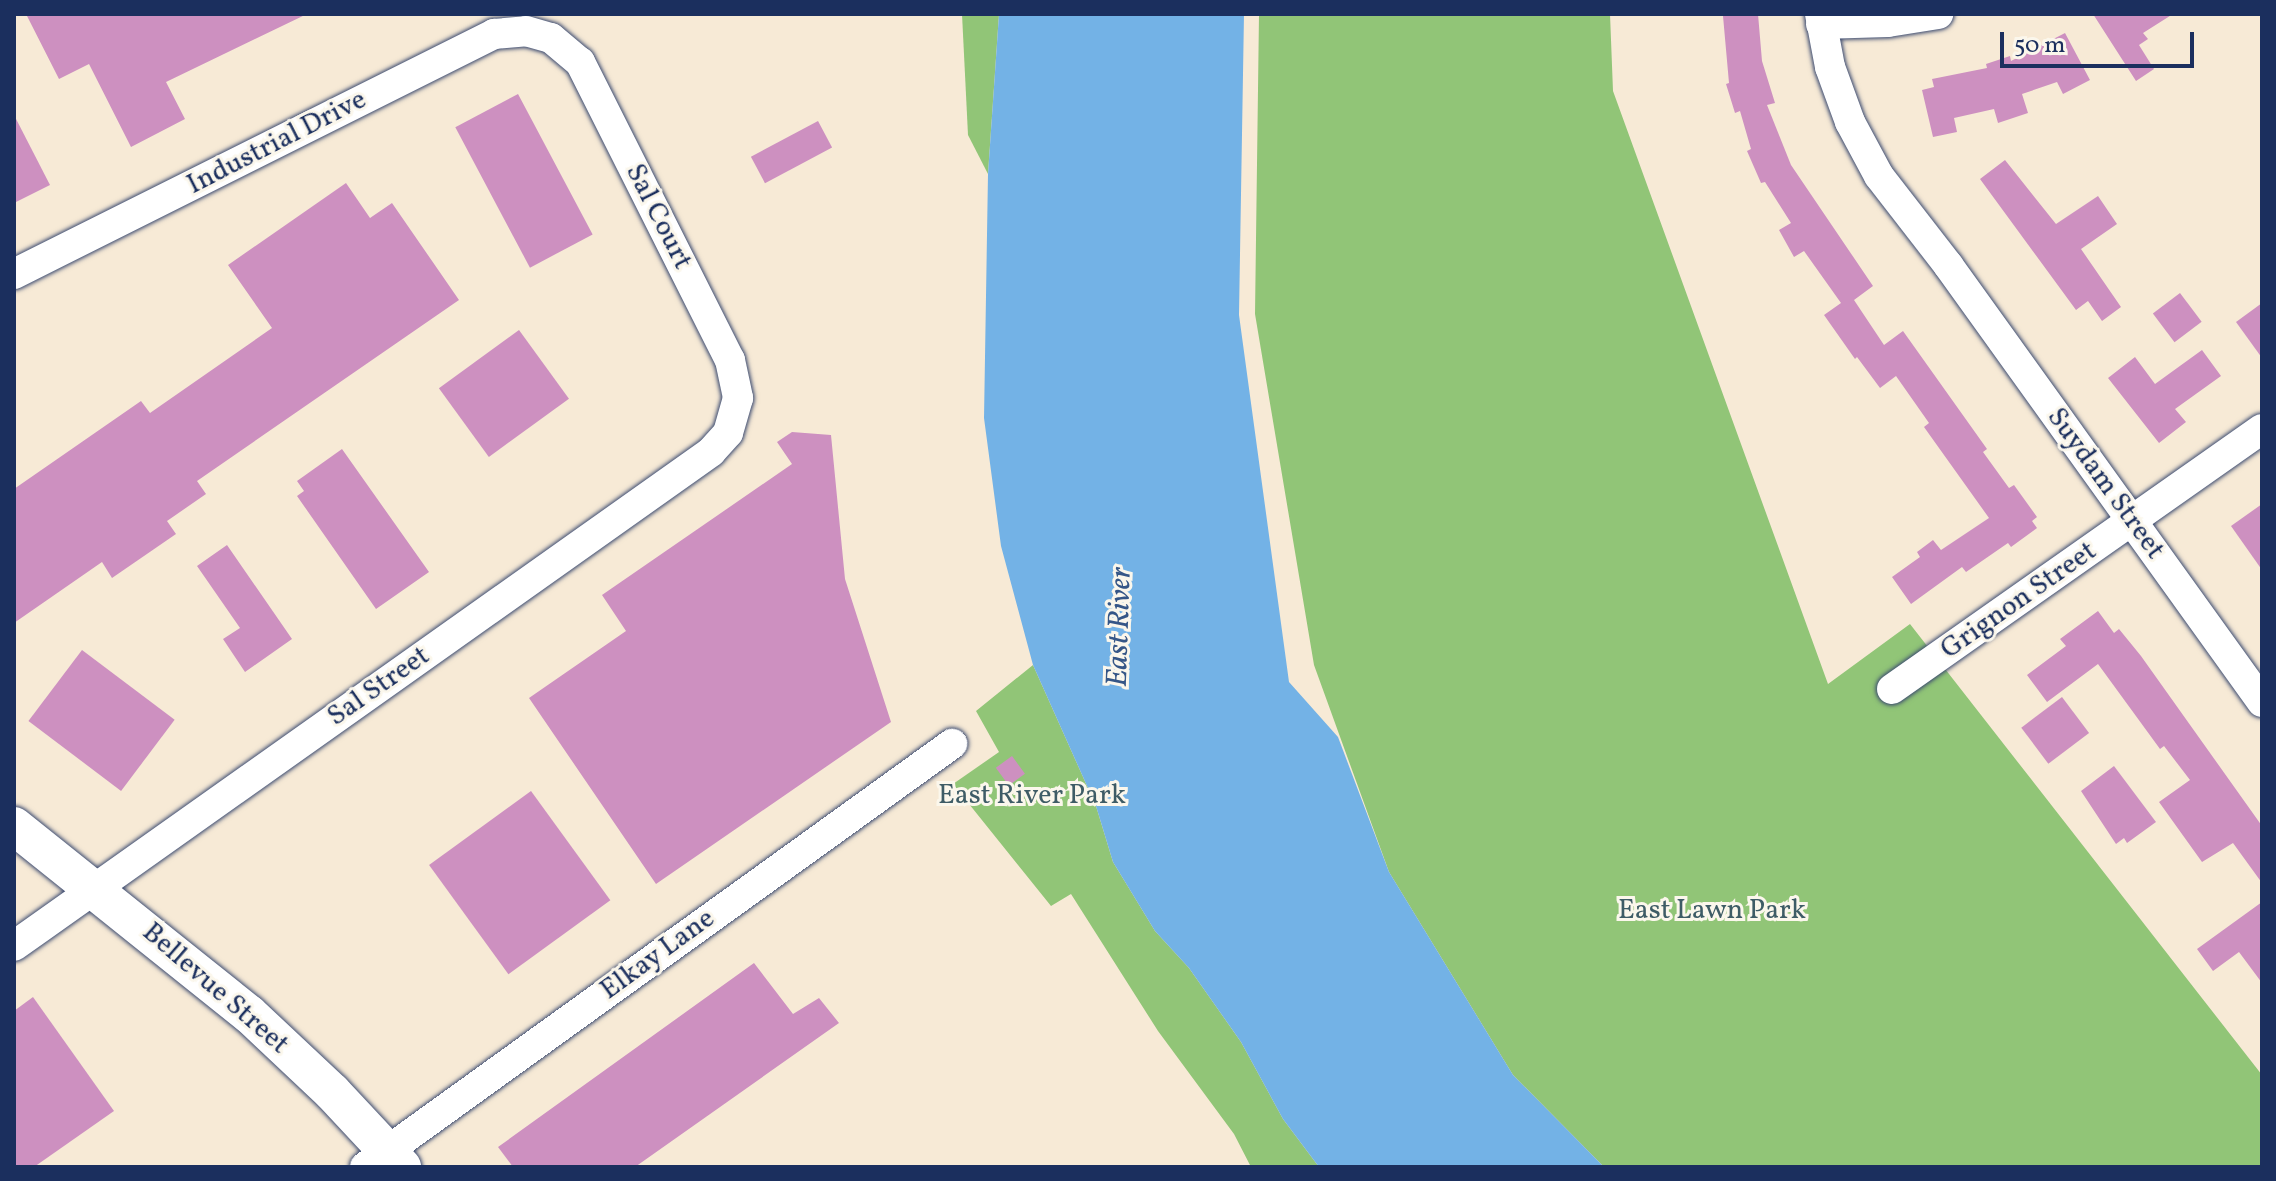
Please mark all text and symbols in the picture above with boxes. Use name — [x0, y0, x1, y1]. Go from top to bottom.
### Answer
scale bar — [2004, 16, 2198, 66]
text: 50 m — [2014, 29, 2066, 63]
street label: Industrial Drive — [182, 83, 372, 203]
street label: Sal Court — [617, 159, 699, 275]
street label: Suydam Street — [2039, 402, 2171, 566]
street label: Grignon Street — [1935, 535, 2103, 667]
water label: East River — [1100, 566, 1140, 688]
street label: Sal Street — [322, 640, 436, 734]
park label: East River Park — [938, 779, 1126, 813]
park label: East Lawn Park — [1618, 894, 1806, 928]
street label: Elkay Lane — [594, 902, 722, 1008]
street label: Bellevue Street — [135, 916, 295, 1062]

